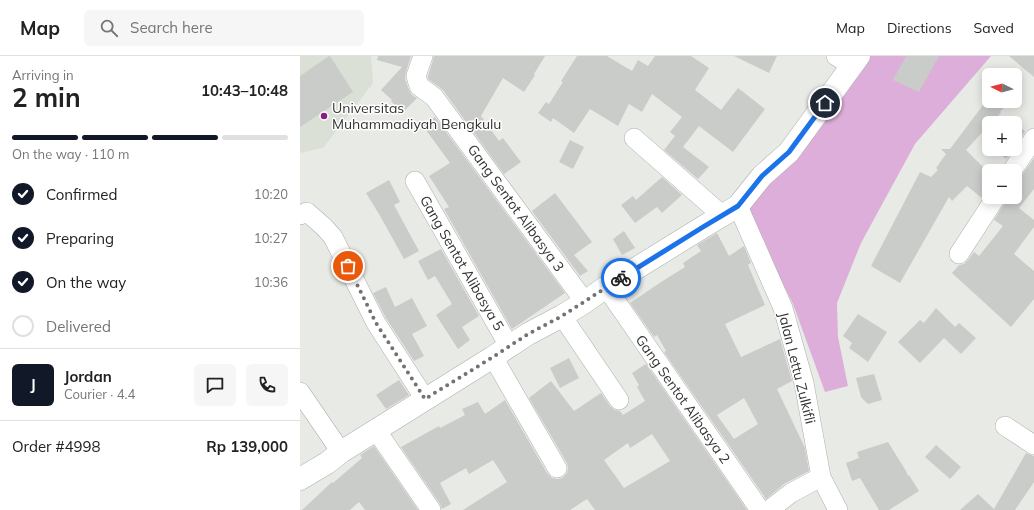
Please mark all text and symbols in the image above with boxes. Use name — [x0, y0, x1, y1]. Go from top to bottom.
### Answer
search box — [84, 10, 364, 46]
text: Map — [20, 16, 60, 40]
icon: search — [98, 17, 120, 39]
text: Search here — [130, 18, 213, 37]
text: Map — [836, 19, 865, 37]
text: Directions — [887, 19, 952, 37]
text: Saved — [974, 19, 1014, 37]
text: Arriving in — [12, 67, 74, 83]
north arrow — [982, 68, 1022, 108]
map controls — [982, 68, 1022, 204]
text: 2 min — [12, 81, 81, 114]
text: 10:43–10:48 — [201, 81, 288, 100]
pin — [808, 86, 842, 120]
icon: home — [814, 92, 836, 114]
place label: Universitas Muhammadiyah Bengkulu — [332, 99, 501, 133]
marker: Universitas Muhammadiyah Bengkulu — [319, 111, 329, 121]
button: + — [982, 116, 1022, 156]
street label: Gang Sentot Alibasya 3 — [464, 141, 568, 275]
text: On the way · 110 m — [12, 146, 129, 162]
button: − — [982, 164, 1022, 204]
icon: check — [12, 183, 34, 205]
text: Confirmed — [46, 185, 117, 204]
text: 10:20 — [254, 186, 288, 202]
street label: Gang Sentot Alibasya 5 — [416, 192, 508, 334]
icon: check — [12, 227, 34, 249]
text: Preparing — [46, 229, 114, 248]
text: 10:27 — [254, 230, 288, 246]
pin — [331, 249, 365, 283]
icon: bag — [337, 255, 359, 277]
courier — [601, 258, 641, 298]
icon: bike — [610, 267, 632, 289]
icon: check — [12, 271, 34, 293]
text: On the way — [46, 273, 126, 292]
text: 10:36 — [254, 274, 288, 290]
street label: Jalan Lettu Zulkifli — [774, 310, 820, 426]
text: Delivered — [46, 317, 111, 336]
street label: Gang Sentot Alibasya 2 — [632, 331, 734, 467]
button: chat — [194, 364, 236, 406]
button: phone — [246, 364, 288, 406]
text: Jordan — [64, 367, 112, 386]
text: J — [30, 375, 36, 394]
text: Courier · 4.4 — [64, 386, 135, 402]
text: Order #4998 — [12, 437, 100, 456]
text: Rp 139,000 — [206, 437, 288, 456]

